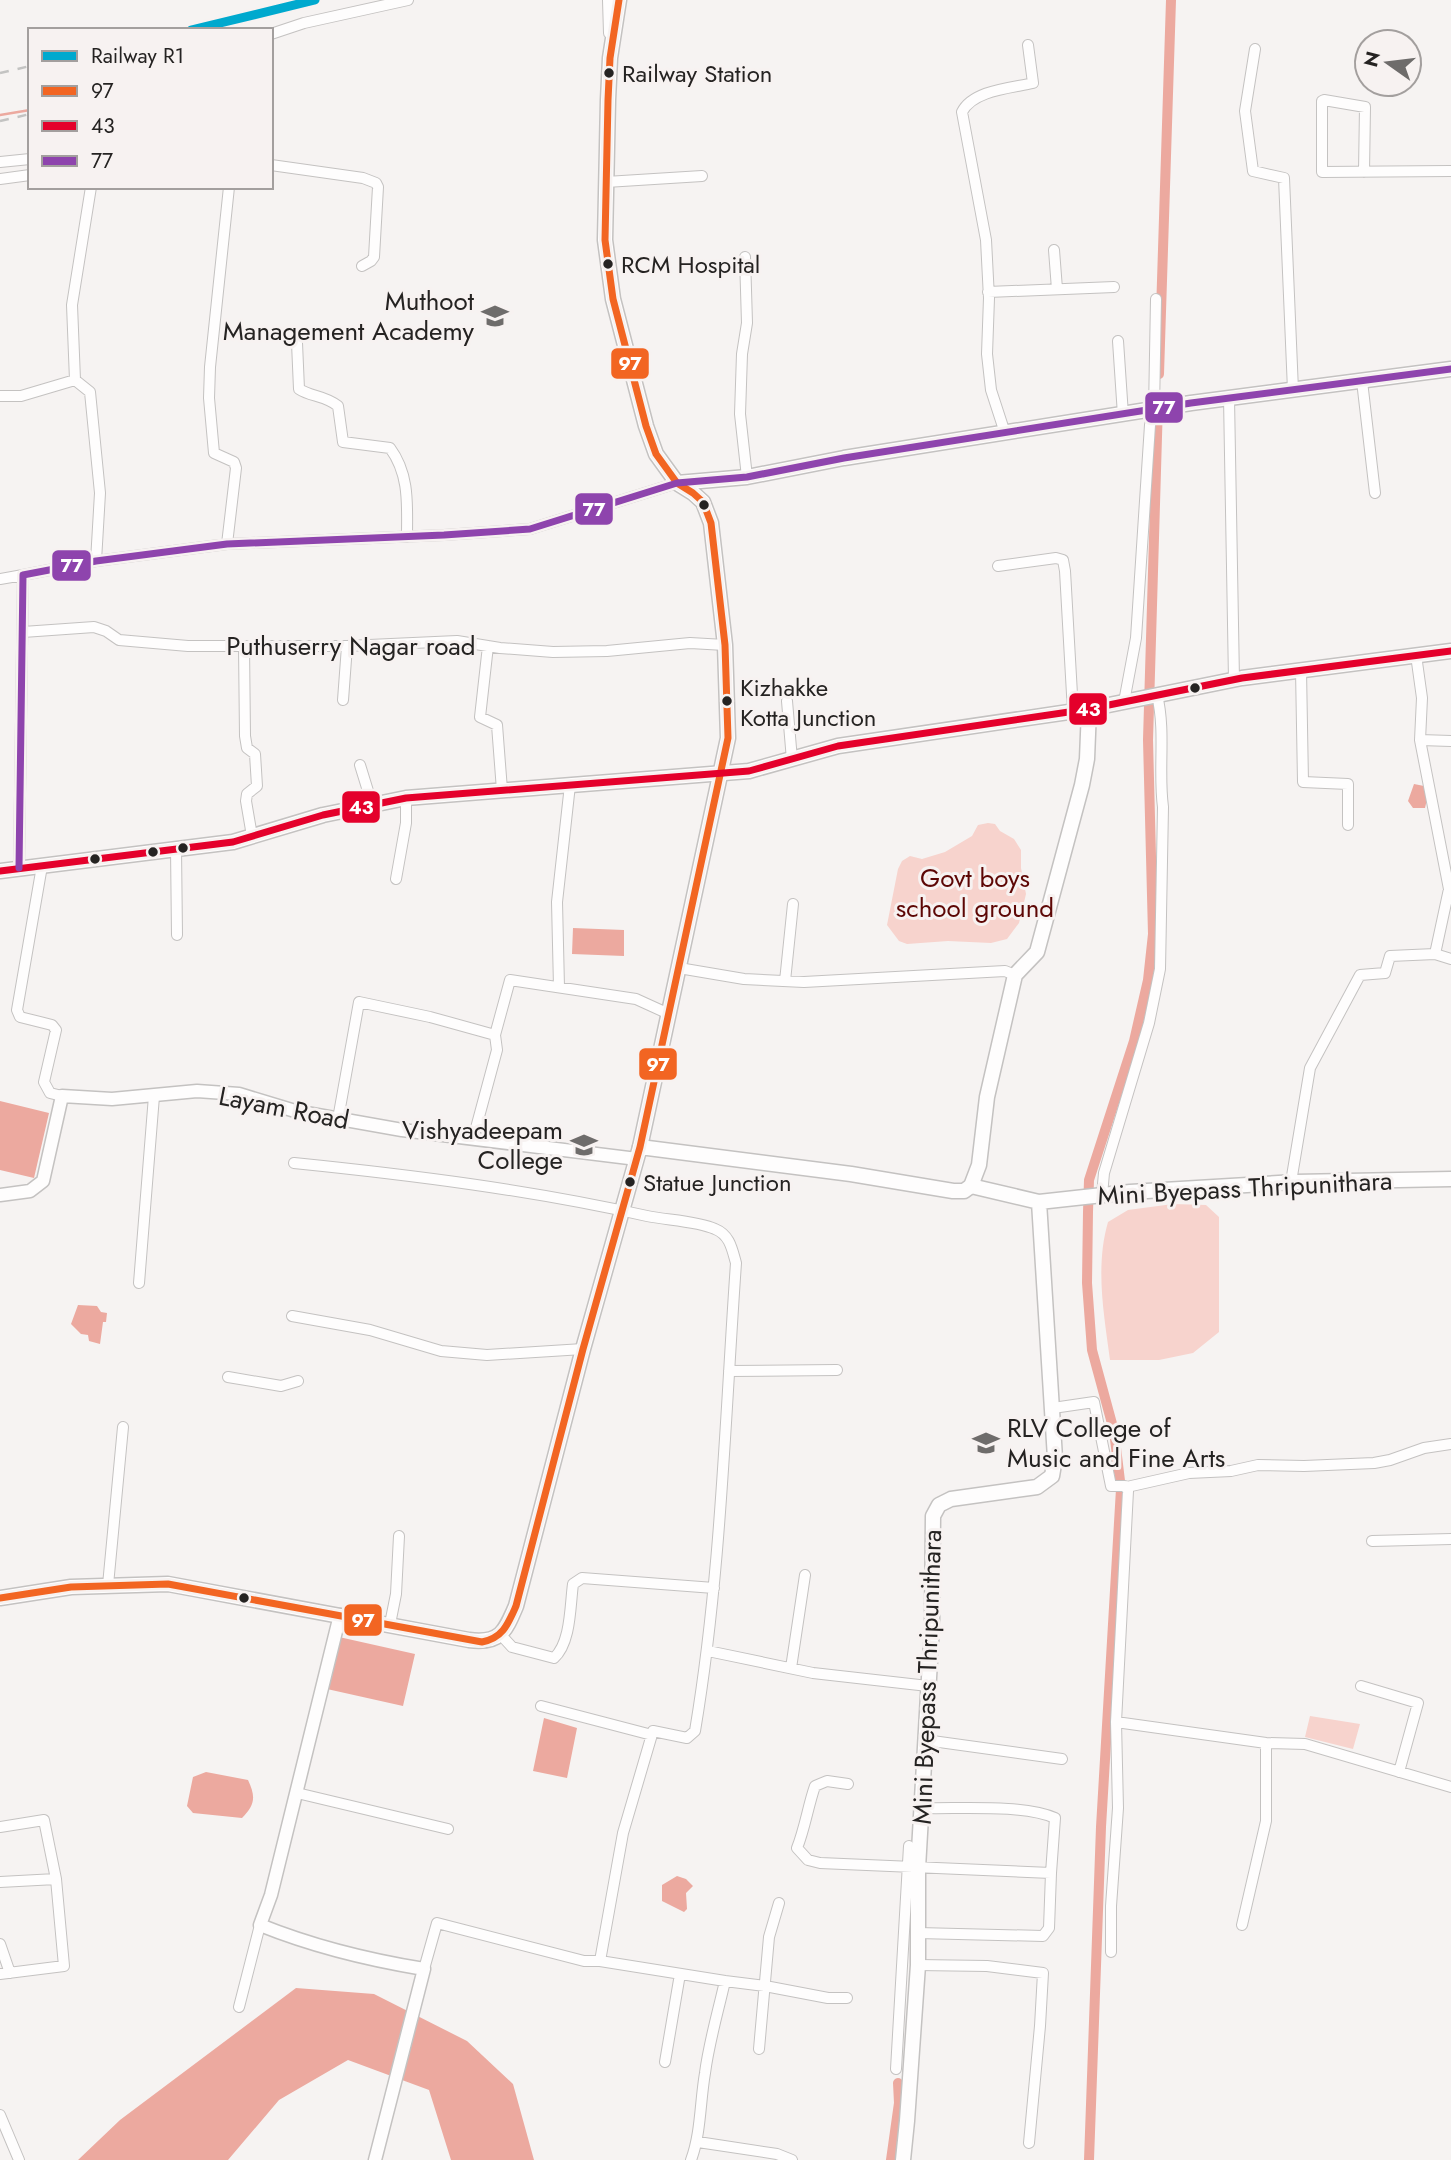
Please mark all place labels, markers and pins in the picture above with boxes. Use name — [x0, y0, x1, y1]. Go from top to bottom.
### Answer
place label: Railway Station — [622, 56, 772, 91]
marker: Railway Station — [602, 66, 616, 80]
place label: RCM Hospital — [621, 247, 760, 282]
marker: RCM Hospital — [601, 257, 615, 271]
place label: Muthoot Management Academy — [223, 282, 475, 350]
school or university icon: Muthoot Management Academy — [480, 301, 510, 331]
unlabelled marker — [697, 498, 711, 512]
place label: Kizhakke Kotta Junction — [740, 670, 876, 735]
unlabelled marker — [1188, 681, 1202, 695]
marker: Kizhakke Kotta Junction — [720, 694, 734, 708]
unlabelled marker — [176, 841, 190, 855]
unlabelled marker — [146, 845, 160, 859]
unlabelled marker — [88, 852, 102, 866]
place label: Vishyadeepam College — [402, 1111, 563, 1179]
school or university icon: Vishyadeepam College — [569, 1130, 599, 1160]
place label: Statue Junction — [643, 1165, 792, 1200]
marker: Statue Junction — [623, 1175, 637, 1189]
place label: RLV College of Music and Fine Arts — [1007, 1409, 1225, 1477]
school or university icon: RLV College of Music and Fine Arts — [971, 1428, 1001, 1458]
unlabelled marker — [237, 1591, 251, 1605]

